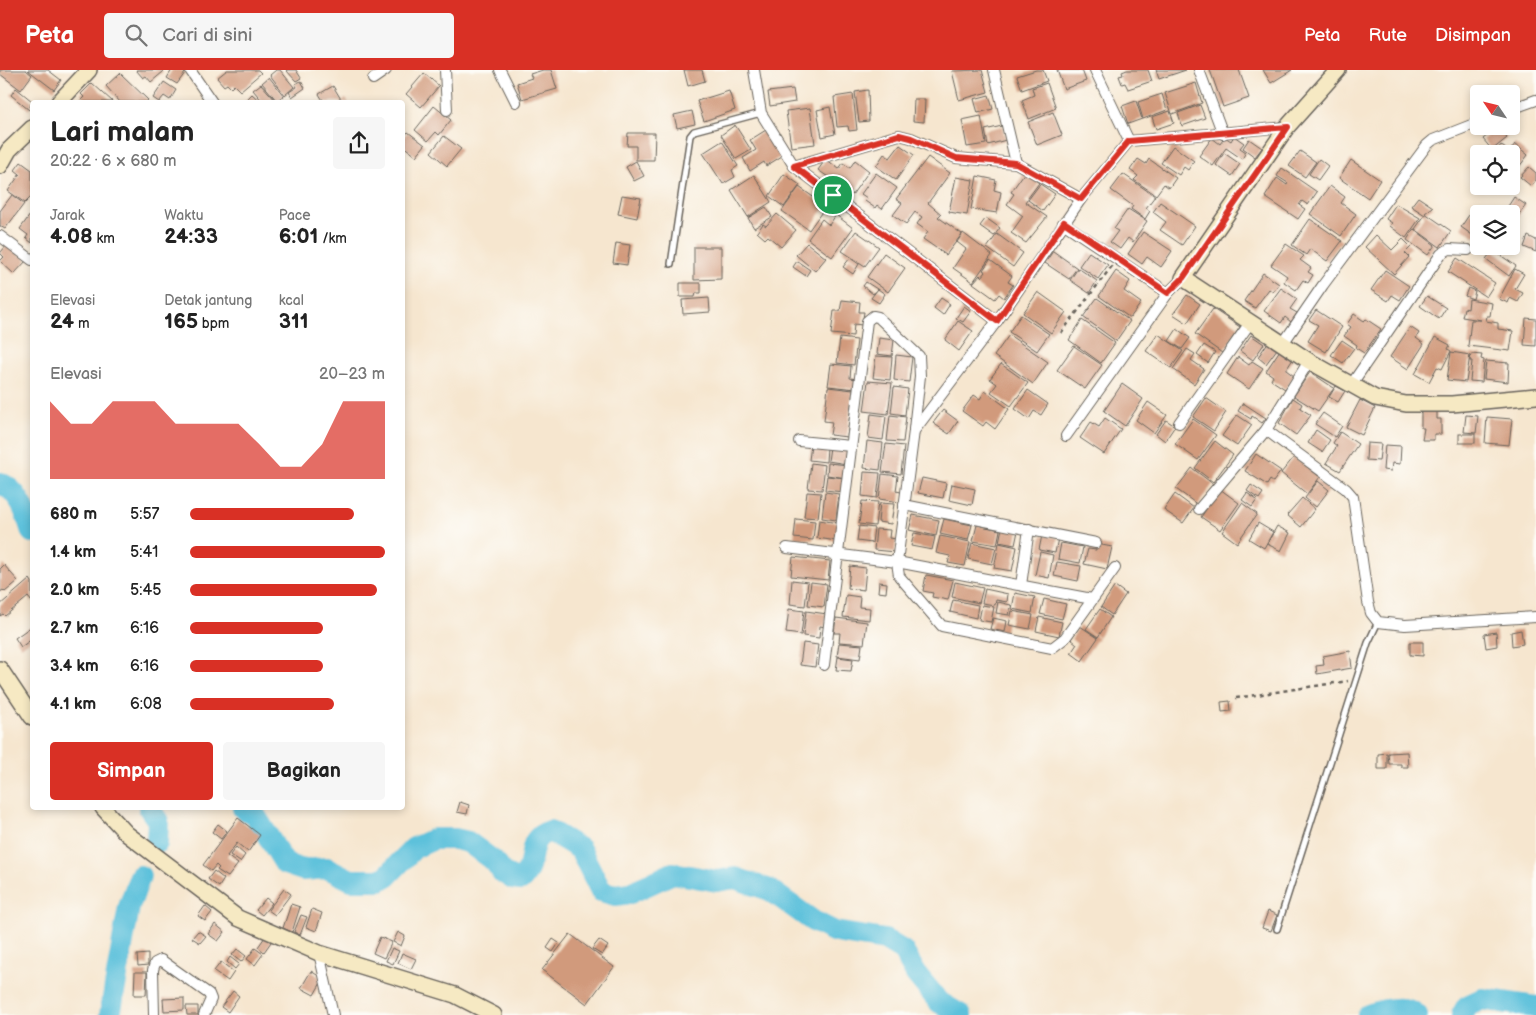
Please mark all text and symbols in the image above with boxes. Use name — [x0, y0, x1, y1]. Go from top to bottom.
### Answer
search box — [104, 13, 454, 58]
text: Peta — [25, 21, 74, 50]
icon: search — [122, 21, 150, 49]
text: Cari di sini — [162, 24, 252, 47]
text: Peta — [1304, 25, 1340, 46]
text: Rute — [1368, 25, 1407, 46]
text: Disimpan — [1435, 25, 1511, 46]
north arrow — [1470, 85, 1520, 135]
map controls — [1470, 85, 1520, 255]
text: Lari malam — [50, 116, 194, 149]
button: share — [333, 117, 385, 169]
button: locate — [1470, 145, 1520, 195]
text: 20:22 · 6 × 680 m — [50, 152, 177, 171]
pin — [812, 174, 854, 216]
icon: arrive — [819, 181, 847, 209]
button: layers — [1470, 205, 1520, 255]
text: Jarak — [50, 207, 85, 224]
text: Waktu — [164, 207, 204, 224]
text: Pace — [279, 207, 311, 224]
text: 4.08 — [50, 224, 93, 249]
text: 24:33 — [164, 224, 218, 249]
text: 6:01 — [279, 224, 318, 249]
text: km — [93, 230, 115, 247]
text: /km — [318, 230, 347, 247]
text: Elevasi — [50, 292, 95, 309]
text: Detak jantung — [164, 292, 252, 309]
text: kcal — [279, 292, 304, 309]
text: 24 — [50, 309, 74, 334]
text: 165 — [164, 309, 198, 334]
text: 311 — [279, 309, 309, 334]
text: m — [74, 315, 90, 332]
text: bpm — [198, 315, 229, 332]
text: Elevasi — [50, 365, 102, 384]
text: 20–23 m — [319, 365, 385, 384]
text: 680 m — [50, 505, 97, 524]
text: 5:57 — [130, 505, 159, 524]
text: 1.4 km — [50, 543, 96, 562]
text: 5:41 — [130, 543, 158, 562]
text: 2.0 km — [50, 581, 99, 600]
text: 5:45 — [130, 581, 161, 600]
text: 2.7 km — [50, 619, 98, 638]
text: 6:16 — [130, 619, 159, 638]
text: 3.4 km — [50, 657, 99, 676]
text: 6:16 — [130, 657, 159, 676]
text: 4.1 km — [50, 695, 96, 714]
text: 6:08 — [130, 695, 162, 714]
button: Simpan — [50, 742, 213, 800]
button: Bagikan — [223, 742, 385, 800]

